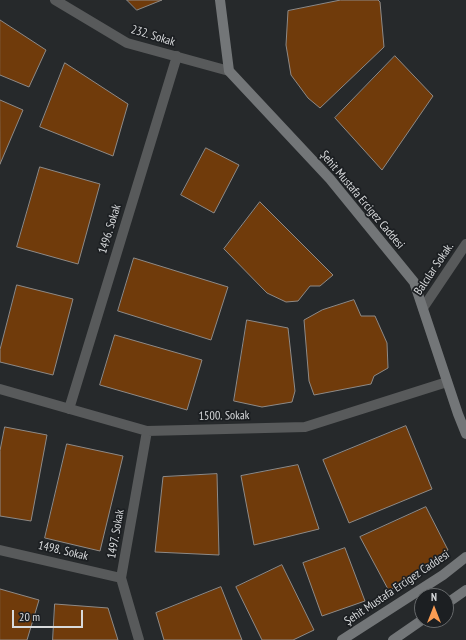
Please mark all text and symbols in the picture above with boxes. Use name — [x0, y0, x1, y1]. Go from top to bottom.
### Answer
street label: 232. Sokak — [129, 22, 177, 50]
street label: Şehit Mustafa Ercigez Caddesi — [317, 148, 407, 252]
street label: 1496. Sokak — [96, 203, 124, 255]
street label: Balcılar Sokak. — [411, 240, 457, 298]
street label: 1500. Sokak — [199, 408, 249, 424]
street label: 1497. Sokak — [105, 508, 127, 560]
street label: 1498. Sokak — [37, 538, 89, 564]
street label: Şehit Mustafa Ercigez Caddesi — [342, 547, 452, 629]
north arrow — [414, 588, 454, 628]
text: N — [431, 590, 437, 604]
scale bar — [14, 602, 85, 628]
text: 20 m — [19, 609, 40, 624]

